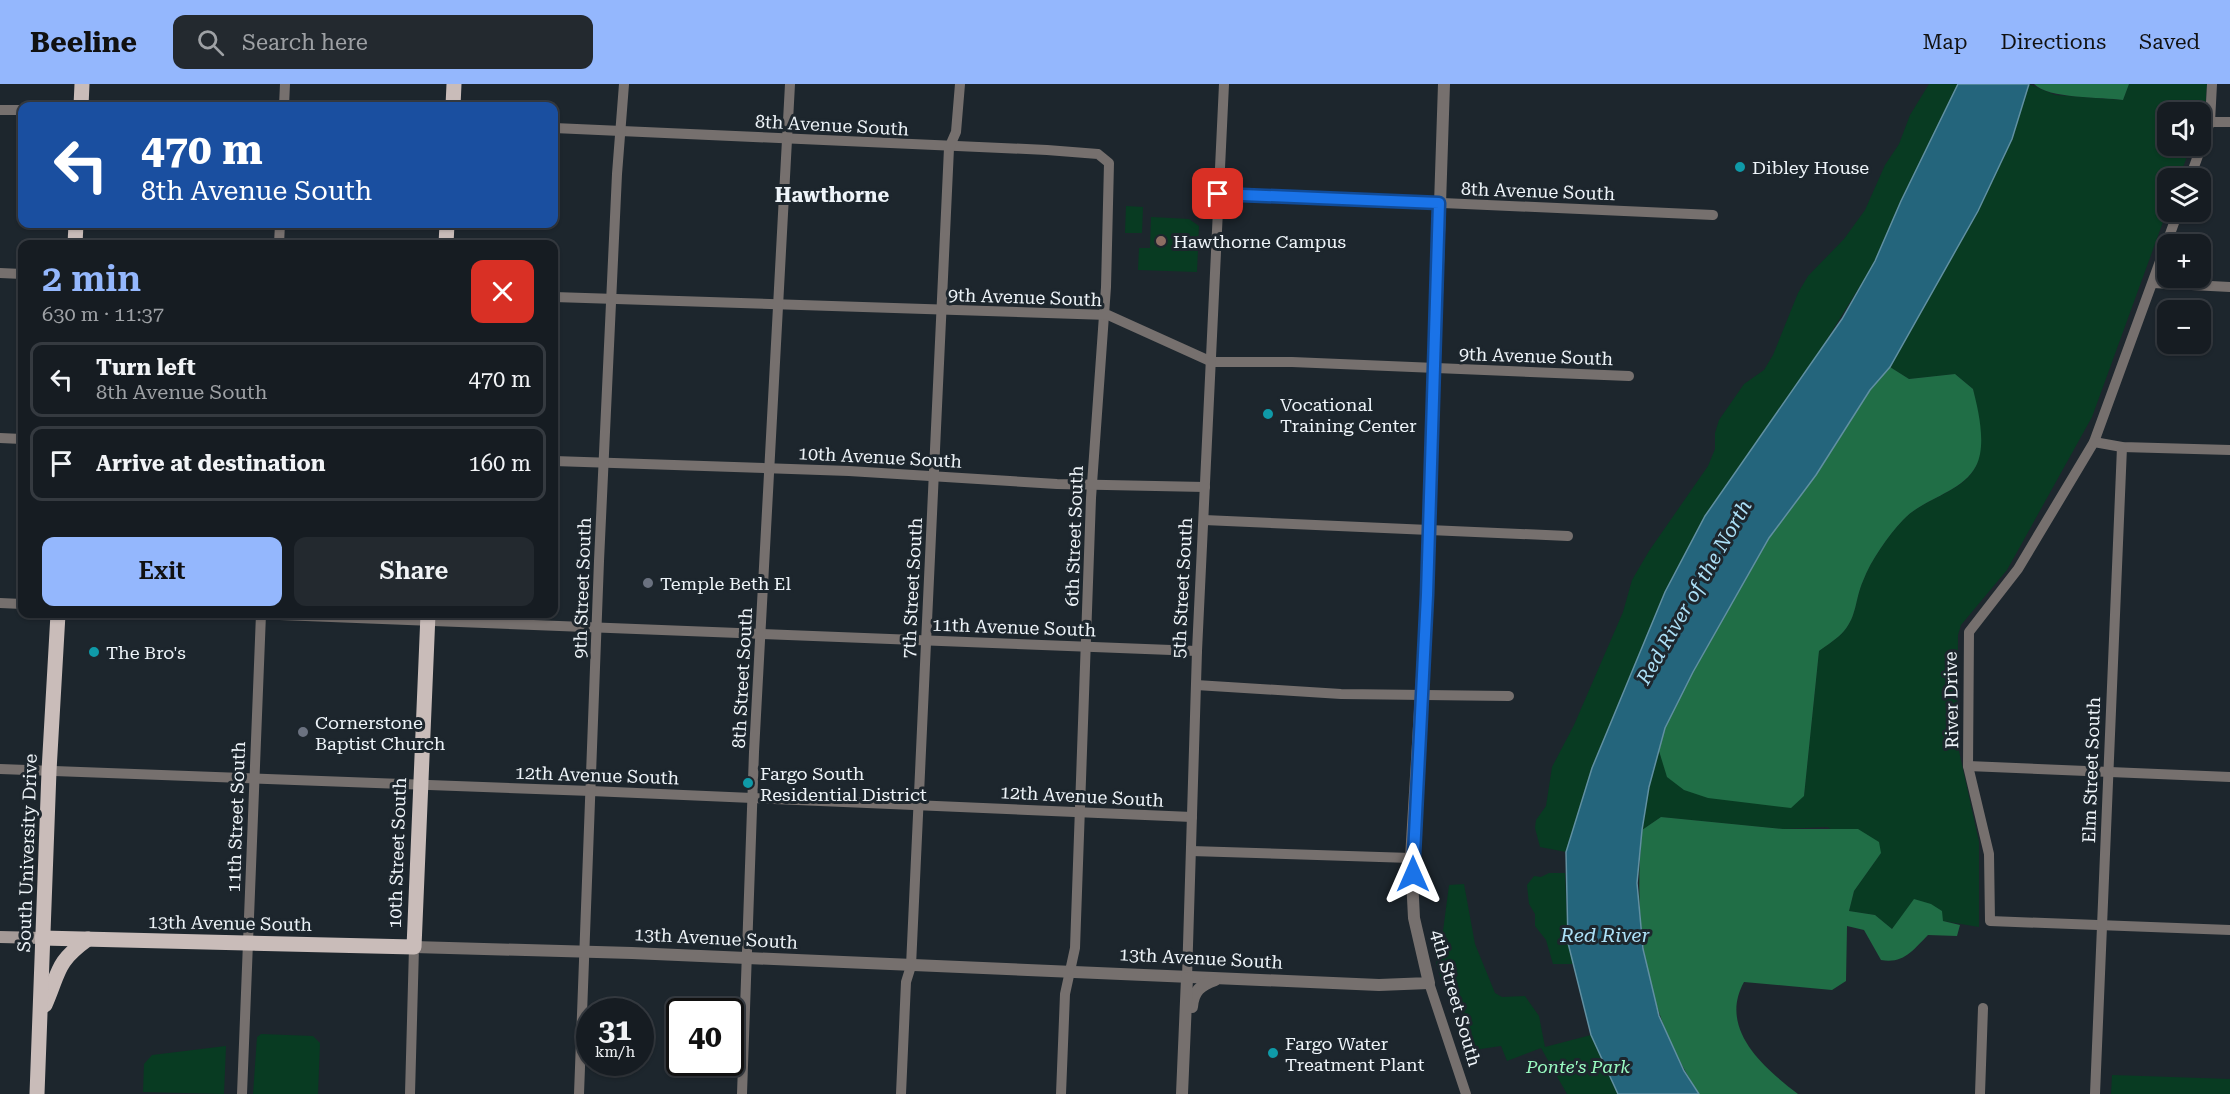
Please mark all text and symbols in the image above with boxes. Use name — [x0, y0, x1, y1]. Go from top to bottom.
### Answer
search box — [173, 15, 593, 69]
text: Beeline — [30, 26, 137, 59]
icon: search — [194, 26, 227, 59]
text: Search here — [242, 30, 368, 55]
text: Map — [1923, 30, 1967, 54]
text: Directions — [2000, 30, 2106, 54]
text: Saved — [2139, 30, 2200, 54]
map controls — [2157, 102, 2211, 354]
button: sound — [2157, 102, 2211, 156]
street label: 8th Avenue South — [754, 110, 910, 140]
text: 470 m — [141, 125, 263, 174]
icon: left — [42, 126, 120, 204]
place label: Dibley House — [1752, 157, 1869, 178]
marker: Dibley House — [1733, 160, 1747, 174]
pin — [1192, 168, 1243, 219]
button: layers — [2157, 168, 2211, 222]
text: 8th Avenue South — [141, 175, 372, 207]
icon: arrive — [1201, 177, 1234, 210]
street label: 8th Avenue South — [1461, 178, 1616, 204]
district label: Hawthorne — [775, 183, 889, 207]
place label: Hawthorne Campus — [1173, 231, 1346, 252]
marker: Hawthorne Campus — [1154, 234, 1168, 248]
button: + — [2157, 234, 2211, 288]
text: 2 min — [42, 258, 141, 300]
button: close — [471, 260, 534, 323]
street label: 9th Avenue South — [948, 284, 1103, 310]
button: − — [2157, 300, 2211, 354]
text: 630 m · 11:37 — [42, 302, 164, 326]
street label: 9th Avenue South — [1459, 343, 1614, 369]
text: Turn left — [96, 355, 196, 380]
icon: left — [45, 363, 78, 396]
text: 470 m — [468, 367, 531, 392]
text: 8th Avenue South — [96, 380, 267, 404]
place label: Vocational Training Center — [1280, 394, 1417, 436]
marker: Vocational Training Center — [1261, 407, 1275, 421]
street label: 10th Avenue South — [797, 442, 963, 472]
icon: arrive — [45, 447, 78, 480]
text: Arrive at destination — [96, 451, 325, 476]
text: 160 m — [468, 451, 531, 476]
street label: 6th Street South — [1061, 465, 1087, 607]
water label: Red River of the North — [1631, 496, 1757, 689]
street label: 9th Street South — [569, 517, 595, 659]
street label: 7th Street South — [898, 517, 926, 659]
street label: 5th Street South — [1168, 517, 1196, 659]
button: Exit — [42, 537, 282, 606]
button: Share — [294, 537, 534, 606]
place label: Temple Beth El — [660, 573, 791, 594]
marker: Temple Beth El — [641, 576, 655, 590]
street label: 8th Street South — [728, 607, 756, 749]
street label: 11th Avenue South — [932, 614, 1097, 640]
place label: The Bro's — [106, 642, 186, 663]
marker: The Bro's — [87, 645, 101, 659]
street label: River Drive — [1940, 651, 1962, 749]
street label: Elm Street South — [2078, 696, 2104, 844]
place label: Cornerstone Baptist Church — [315, 712, 446, 754]
marker: Cornerstone Baptist Church — [296, 725, 310, 739]
street label: 11th Street South — [223, 741, 249, 893]
street label: South University Drive — [13, 753, 41, 953]
street label: 12th Avenue South — [515, 762, 680, 788]
place label: Fargo South Residential District — [760, 763, 927, 805]
marker: Fargo South Residential District — [741, 776, 755, 790]
street label: 10th Street South — [384, 777, 410, 929]
street label: 12th Avenue South — [999, 781, 1165, 811]
position arrow — [1381, 842, 1445, 906]
street label: 13th Avenue South — [148, 911, 313, 935]
street label: 13th Avenue South — [633, 923, 799, 953]
water label: Red River — [1559, 923, 1650, 947]
street label: 4th Street South — [1426, 927, 1486, 1069]
street label: 13th Avenue South — [1118, 943, 1284, 973]
speed limit sign: 40 — [666, 998, 744, 1076]
text: 31 — [598, 1012, 632, 1047]
place label: Fargo Water Treatment Plant — [1285, 1033, 1425, 1075]
text: km/h — [595, 1043, 635, 1061]
marker: Fargo Water Treatment Plant — [1266, 1046, 1280, 1060]
park label: Ponte's Park — [1525, 1056, 1630, 1077]

